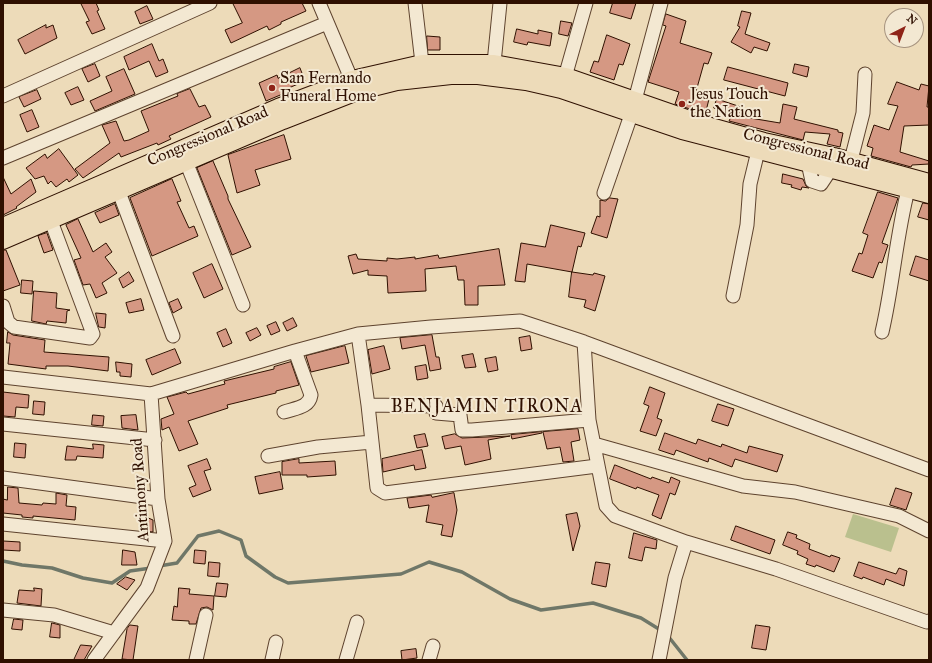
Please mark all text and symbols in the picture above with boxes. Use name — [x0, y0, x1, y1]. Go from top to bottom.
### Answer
north arrow — [884, 8, 924, 48]
text: N — [904, 11, 920, 27]
place label: San Fernando Funeral Home — [280, 69, 376, 107]
marker: San Fernando Funeral Home — [267, 83, 277, 93]
place label: Jesus Touch the Nation — [690, 85, 768, 123]
marker: Jesus Touch the Nation — [677, 99, 687, 109]
street label: Congressional Road — [145, 103, 271, 171]
street label: Congressional Road — [741, 125, 871, 175]
district label: BENJAMIN TIRONA — [391, 397, 583, 419]
street label: Antimony Road — [128, 437, 154, 543]

